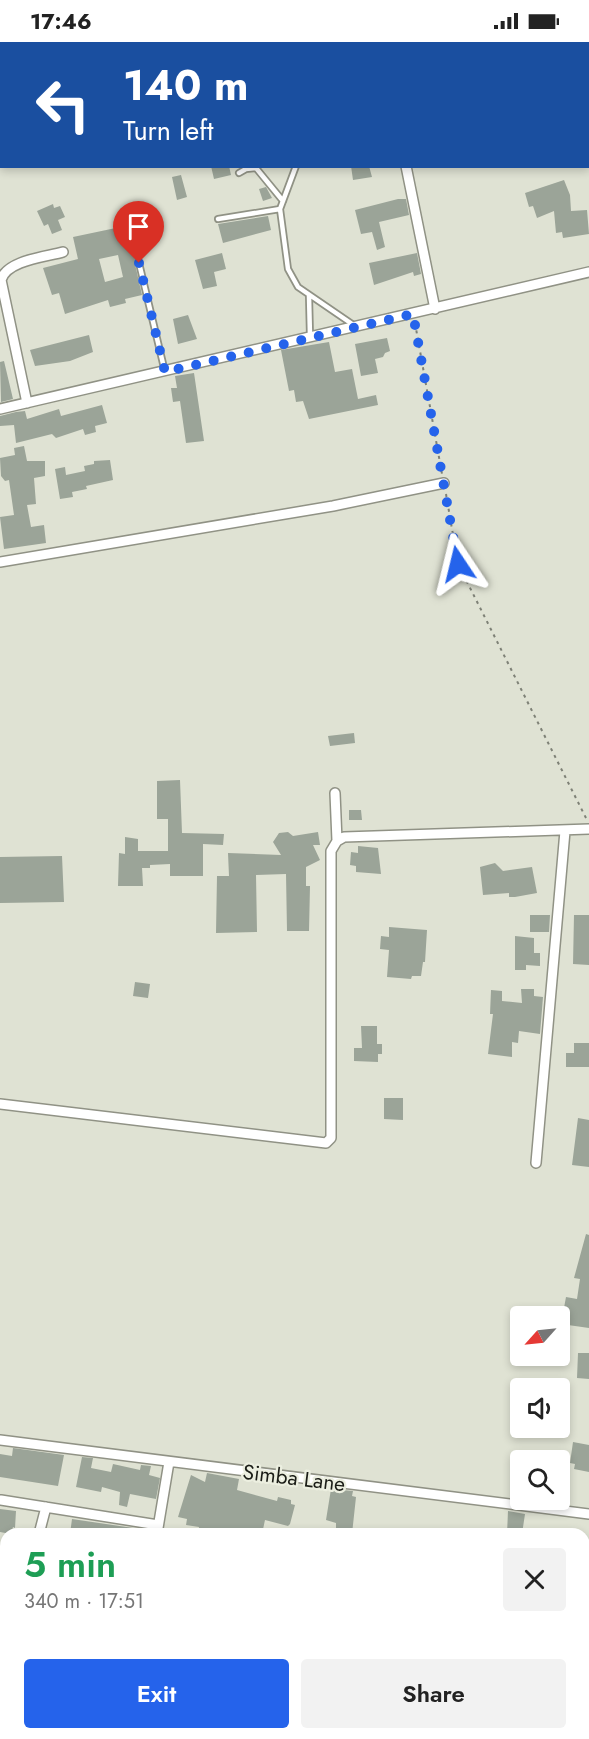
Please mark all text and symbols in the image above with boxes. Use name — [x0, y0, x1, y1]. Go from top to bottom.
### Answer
text: 17:46 — [30, 5, 92, 37]
text: 140 m — [123, 55, 249, 116]
icon: left — [24, 66, 102, 144]
text: Turn left — [123, 111, 213, 150]
pin — [113, 201, 164, 263]
icon: arrive — [122, 210, 155, 243]
position arrow — [426, 532, 490, 596]
north arrow — [510, 1306, 570, 1366]
map controls — [510, 1306, 570, 1510]
button: sound — [510, 1378, 570, 1438]
button: search — [510, 1450, 570, 1510]
street label: Simba Lane — [241, 1457, 347, 1499]
text: 5 min — [24, 1538, 116, 1590]
button: close — [503, 1548, 566, 1611]
text: 340 m · 17:51 — [24, 1587, 144, 1616]
button: Exit — [24, 1659, 289, 1728]
button: Share — [301, 1659, 566, 1728]

